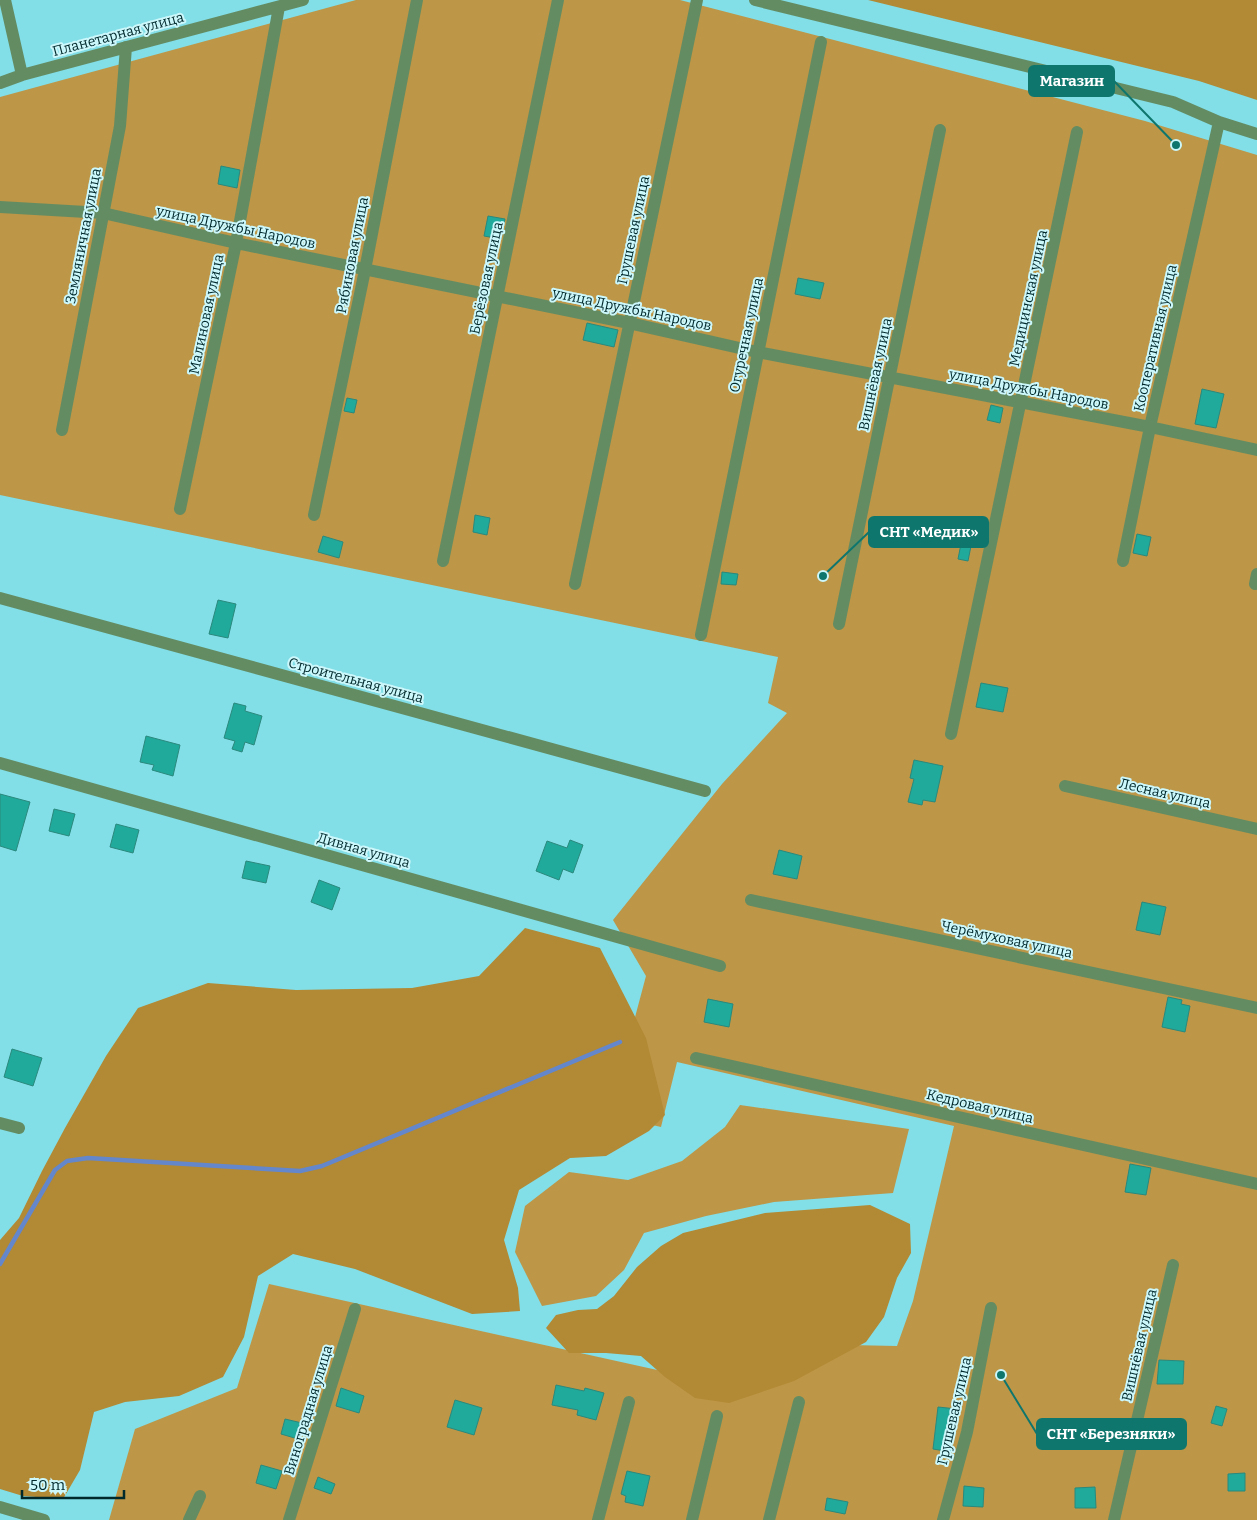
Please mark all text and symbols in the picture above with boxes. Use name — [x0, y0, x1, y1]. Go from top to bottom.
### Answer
street label: Планетарная улица — [51, 9, 186, 60]
callout: Магазин — [1029, 66, 1114, 96]
text: Магазин — [1040, 72, 1104, 90]
street label: Земляничная улица — [62, 167, 105, 305]
street label: Грушевая улица — [614, 174, 653, 286]
street label: Рябиновая улица — [333, 195, 372, 315]
street label: улица Дружбы Народов — [154, 202, 317, 253]
street label: Берёзовая улица — [466, 220, 507, 336]
street label: Медицинская улица — [1006, 228, 1051, 368]
street label: Малиновая улица — [185, 252, 228, 376]
street label: Кооперативная улица — [1130, 263, 1181, 413]
street label: Огуречная улица — [726, 276, 767, 394]
street label: улица Дружбы Народов — [550, 284, 713, 335]
street label: Вишнёвая улица — [855, 316, 896, 432]
street label: улица Дружбы Народов — [947, 365, 1110, 413]
callout: СНТ «Медик» — [869, 517, 988, 547]
text: СНТ «Медик» — [880, 523, 978, 541]
street label: Строительная улица — [286, 654, 426, 707]
street label: Лесная улица — [1118, 775, 1212, 812]
street label: Дивная улица — [316, 829, 412, 872]
street label: Черёмуховая улица — [940, 917, 1074, 962]
street label: Кедровая улица — [925, 1086, 1035, 1127]
street label: Вишнёвая улица — [1118, 1287, 1161, 1403]
street label: Виноградная улица — [281, 1343, 336, 1477]
street label: Грушевая улица — [934, 1355, 975, 1467]
callout: СНТ «Березняки» — [1037, 1419, 1186, 1449]
text: СНТ «Березняки» — [1047, 1425, 1175, 1443]
scale bar — [22, 1468, 125, 1500]
text: 50 m — [30, 1476, 66, 1494]

